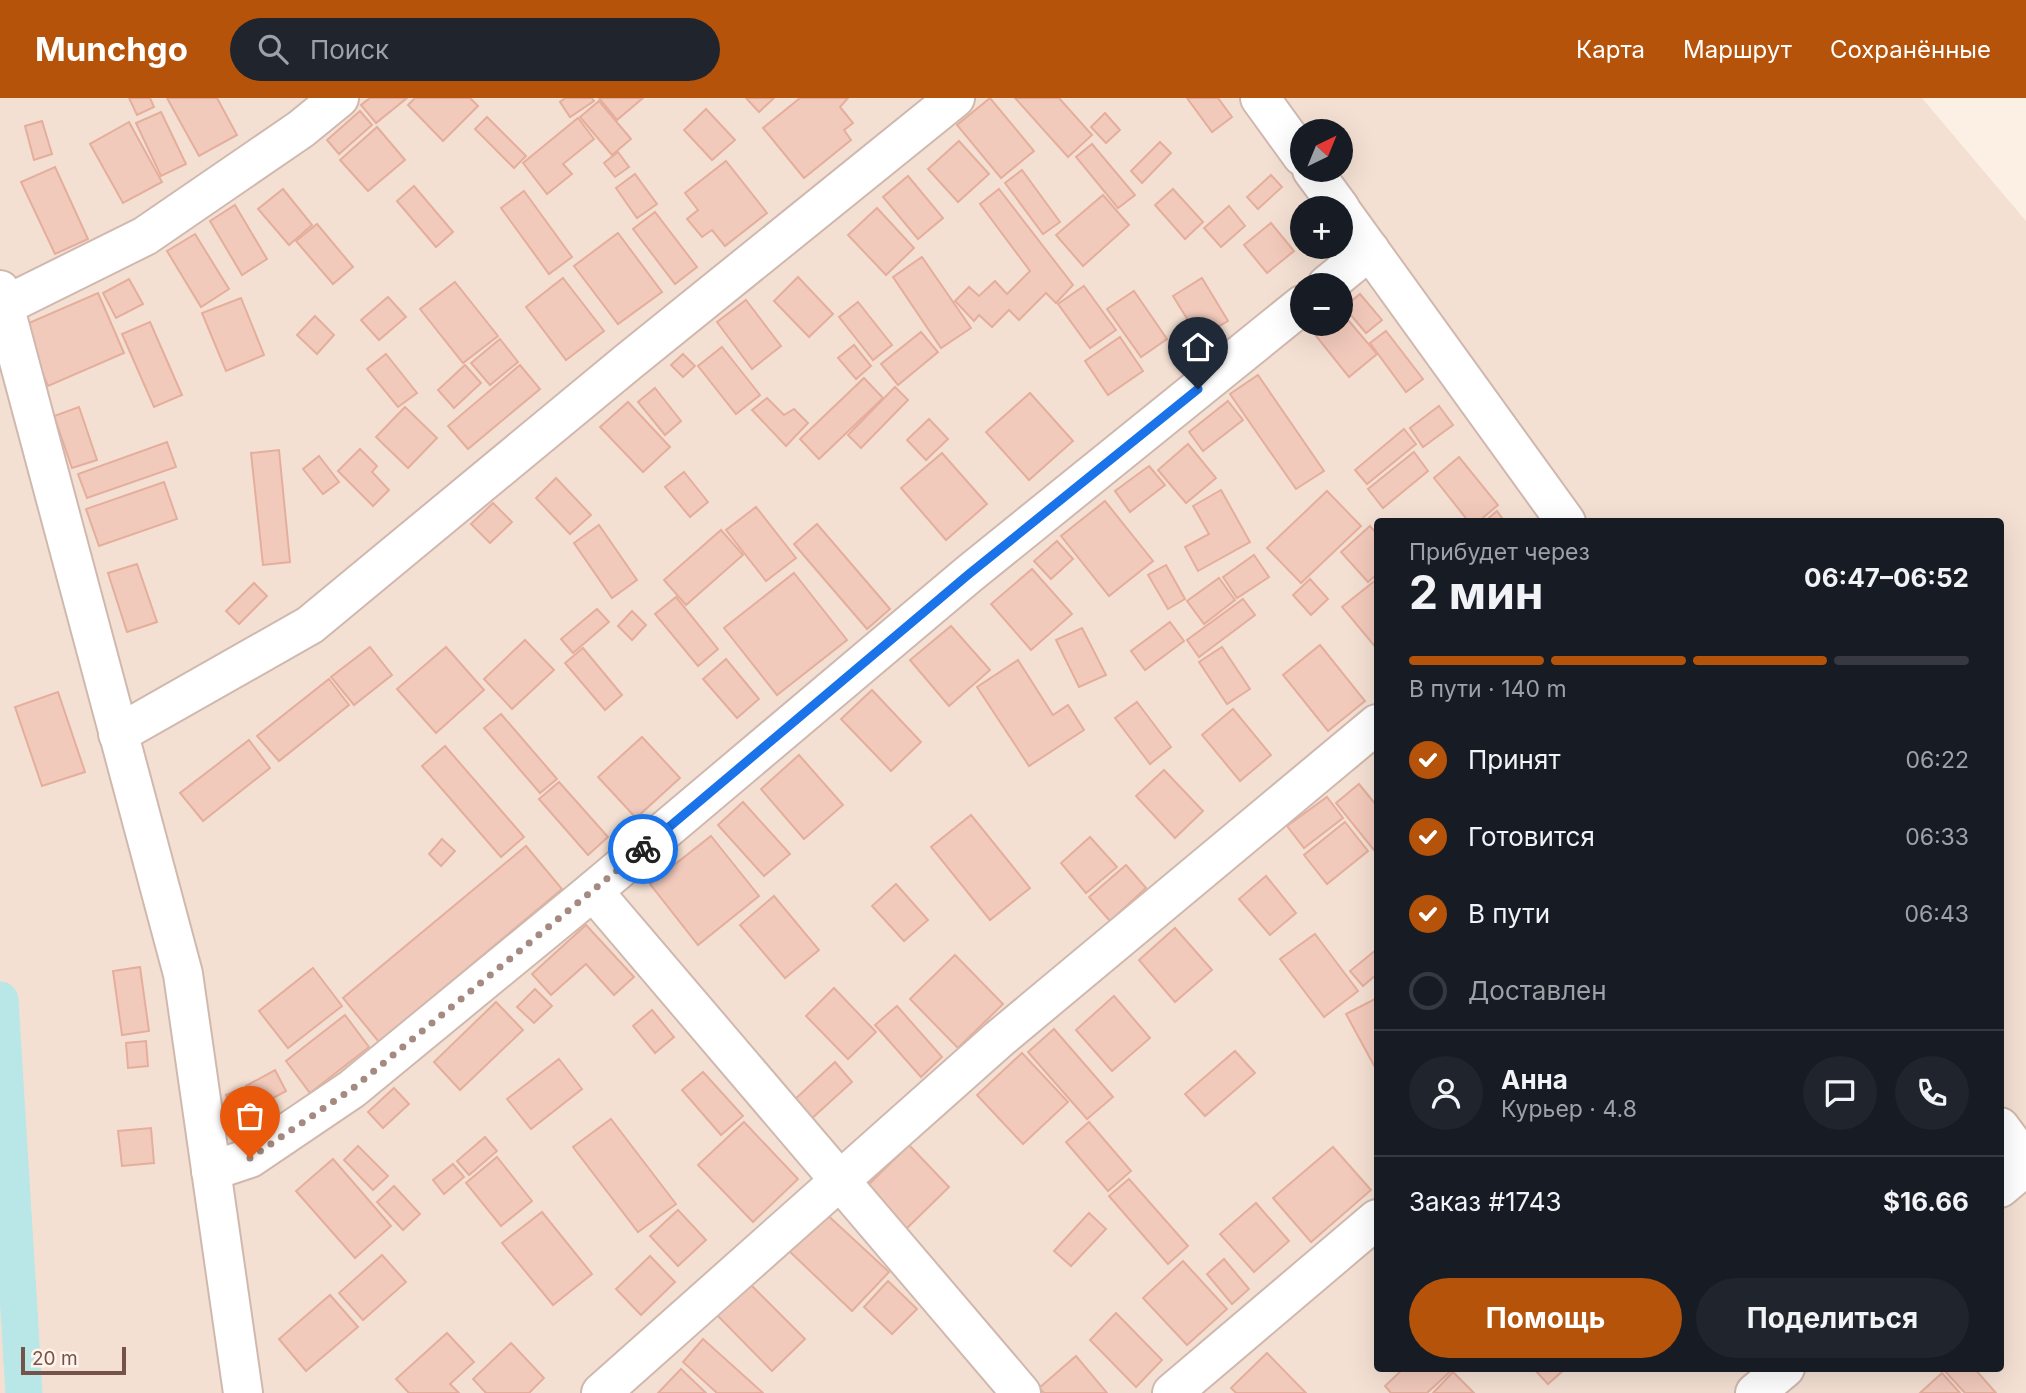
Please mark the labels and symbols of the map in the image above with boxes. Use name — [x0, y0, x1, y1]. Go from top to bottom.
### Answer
north arrow — [1290, 119, 1353, 182]
pin — [1168, 317, 1228, 389]
courier — [608, 814, 678, 884]
pin — [220, 1086, 280, 1158]
scale bar — [21, 1344, 126, 1376]

